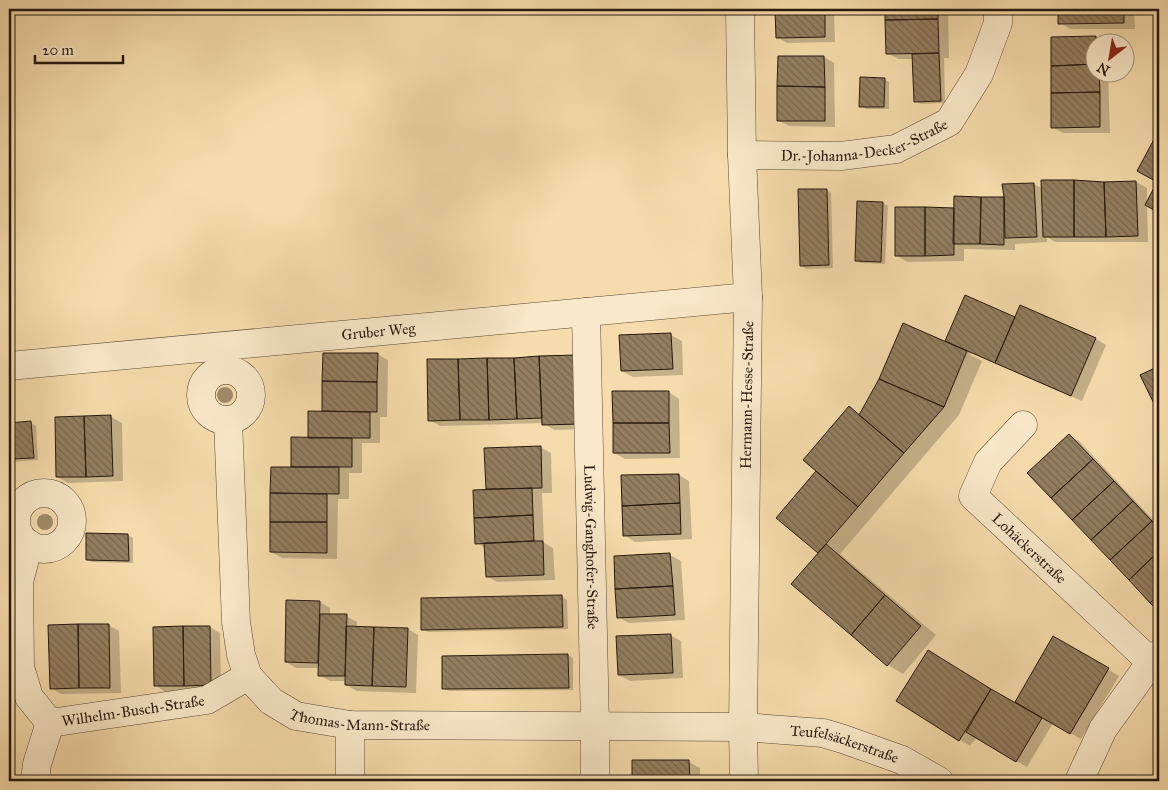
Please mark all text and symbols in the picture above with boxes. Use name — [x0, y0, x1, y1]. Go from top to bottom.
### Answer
scale bar — [35, 32, 122, 64]
north arrow — [1086, 32, 1136, 82]
text: 20 m — [42, 41, 74, 59]
text: N — [1094, 58, 1113, 79]
street label: Dr.-Johanna-Decker-Straße — [781, 115, 951, 166]
street label: Gruber Weg — [341, 319, 417, 344]
street label: Hermann-Hesse-Straße — [737, 321, 757, 469]
street label: Ludwig-Ganghofer-Straße — [580, 464, 602, 630]
street label: Lohäckerstraße — [988, 509, 1070, 588]
street label: Wilhelm-Busch-Straße — [61, 691, 206, 730]
street label: Thomas-Mann-Straße — [286, 705, 430, 734]
street label: Teufelsäckerstraße — [790, 722, 901, 767]

